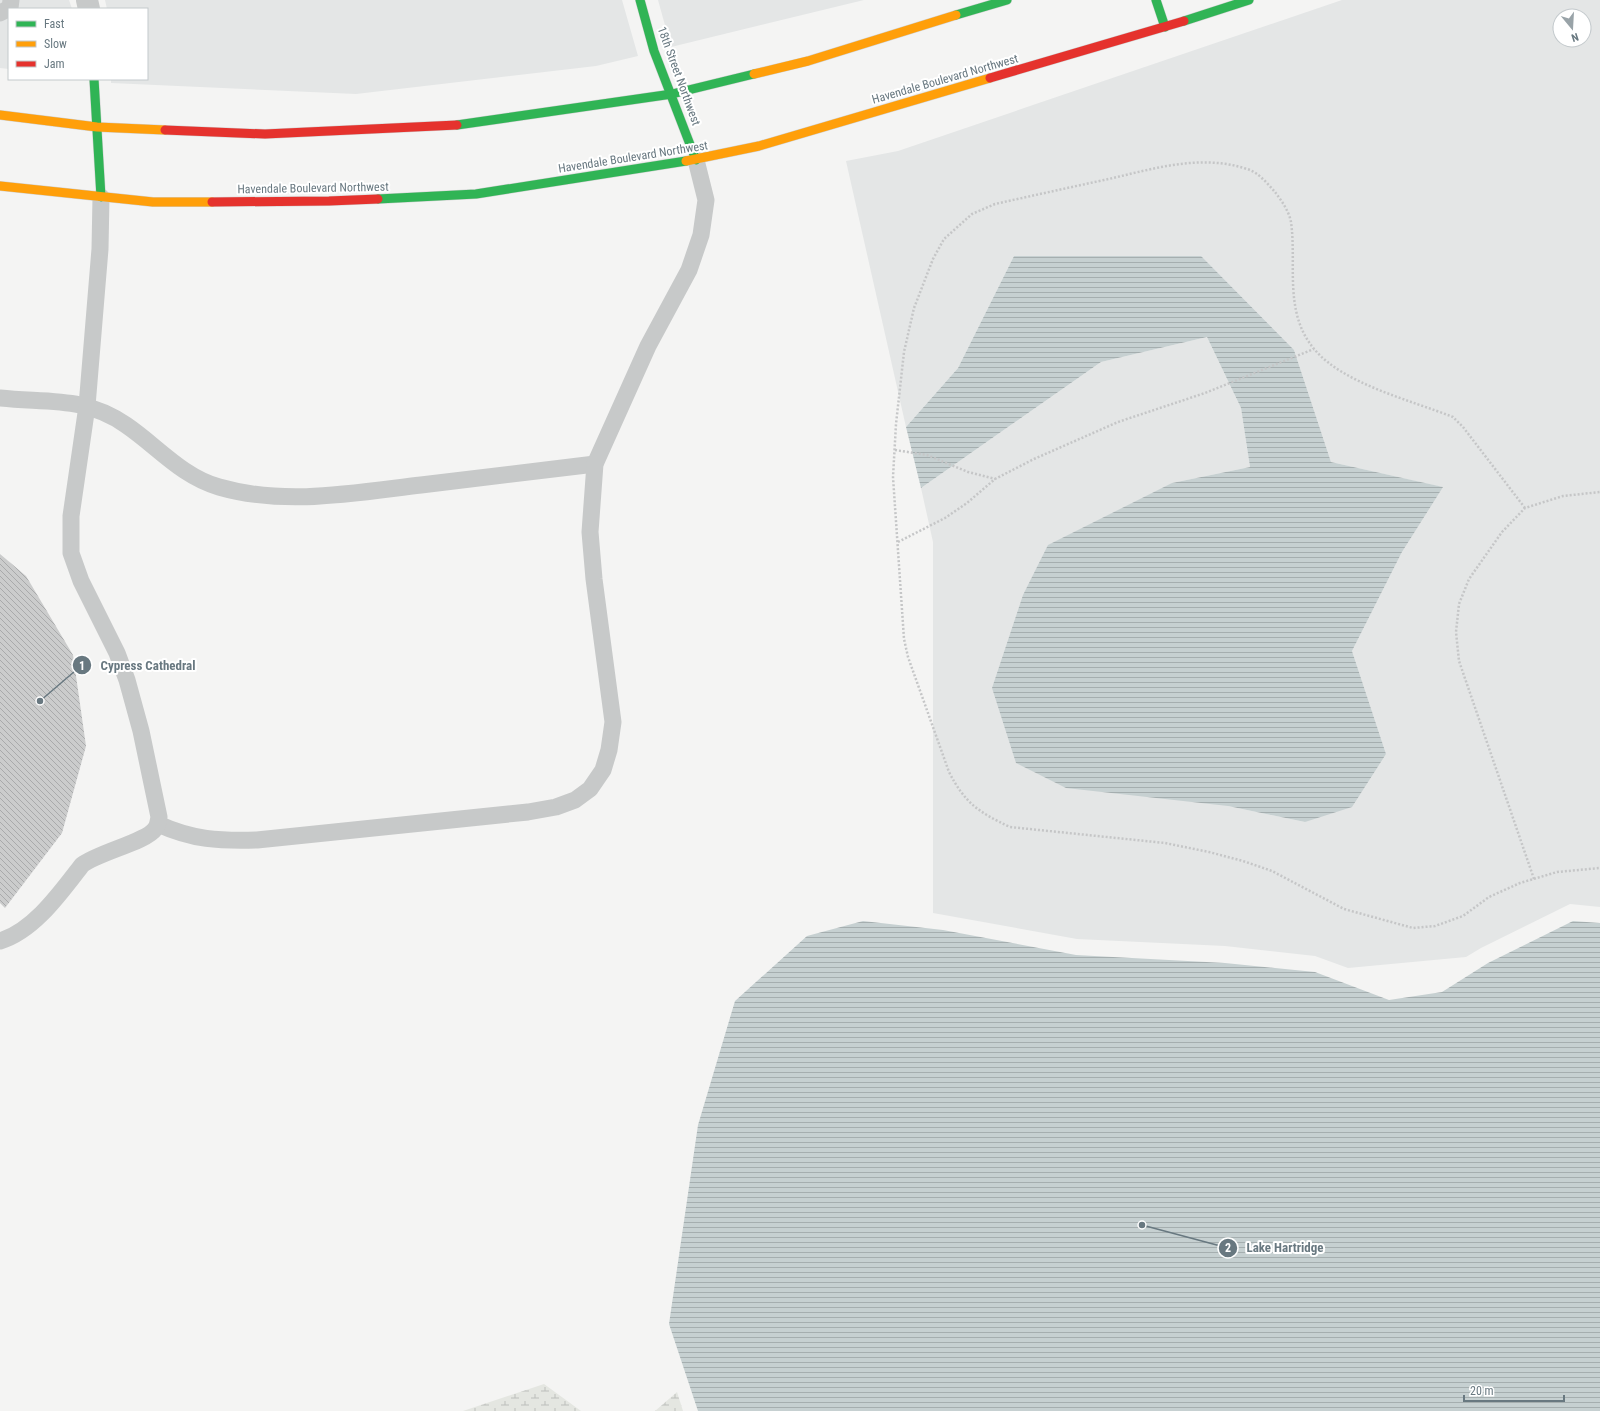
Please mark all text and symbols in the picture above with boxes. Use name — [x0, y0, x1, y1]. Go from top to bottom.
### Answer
legend — [8, 8, 148, 80]
north arrow — [1552, 8, 1592, 48]
text: Fast — [44, 17, 65, 31]
street label: 18th Street Northwest — [655, 25, 704, 128]
text: N — [1569, 30, 1580, 44]
text: Slow — [44, 37, 67, 51]
street label: Havendale Boulevard Northwest — [870, 51, 1020, 107]
text: Jam — [44, 57, 65, 71]
street label: Havendale Boulevard Northwest — [557, 138, 709, 176]
street label: Havendale Boulevard Northwest — [237, 180, 389, 196]
callout: Cypress Cathedral — [72, 653, 203, 678]
text: Cypress Cathedral — [101, 658, 195, 673]
text: 1 — [79, 659, 85, 673]
callout: Lake Hartridge — [1218, 1235, 1331, 1260]
text: Lake Hartridge — [1246, 1240, 1324, 1255]
text: 2 — [1225, 1241, 1231, 1255]
scale bar — [1464, 1377, 1564, 1403]
text: 20 m — [1470, 1384, 1494, 1398]

